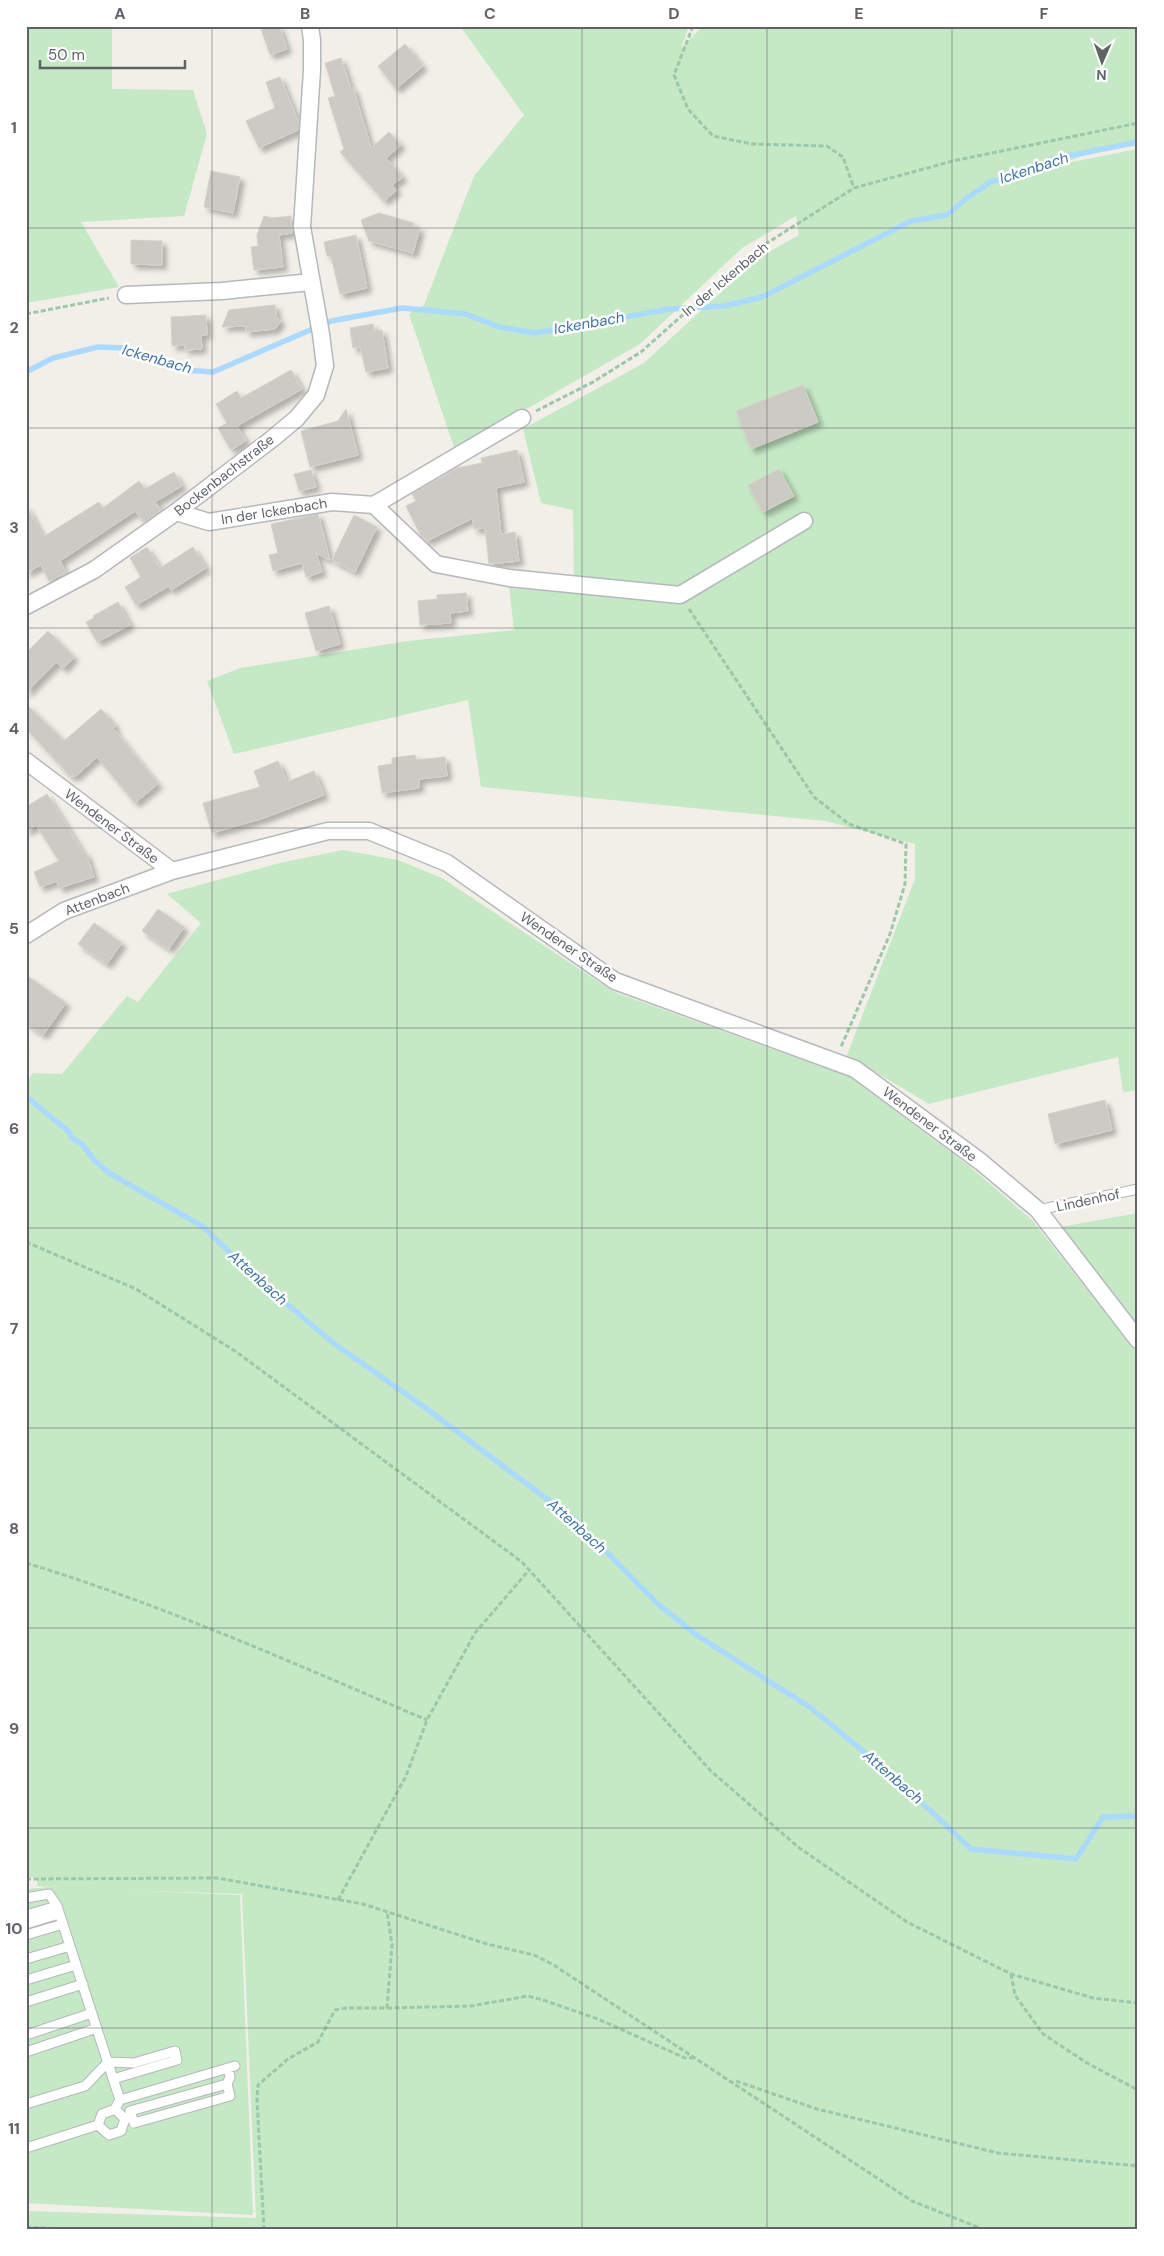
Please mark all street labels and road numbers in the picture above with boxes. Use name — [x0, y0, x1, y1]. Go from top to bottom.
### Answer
street label: In der Ickenbach — [678, 238, 772, 320]
street label: Bockenbachstraße — [170, 430, 278, 520]
street label: In der Ickenbach — [220, 494, 328, 528]
street label: Wendener Straße — [61, 785, 163, 867]
street label: Attenbach — [62, 878, 132, 920]
street label: Wendener Straße — [517, 908, 621, 986]
street label: Wendener Straße — [879, 1083, 981, 1165]
street label: Lindenhof — [1055, 1184, 1122, 1216]

